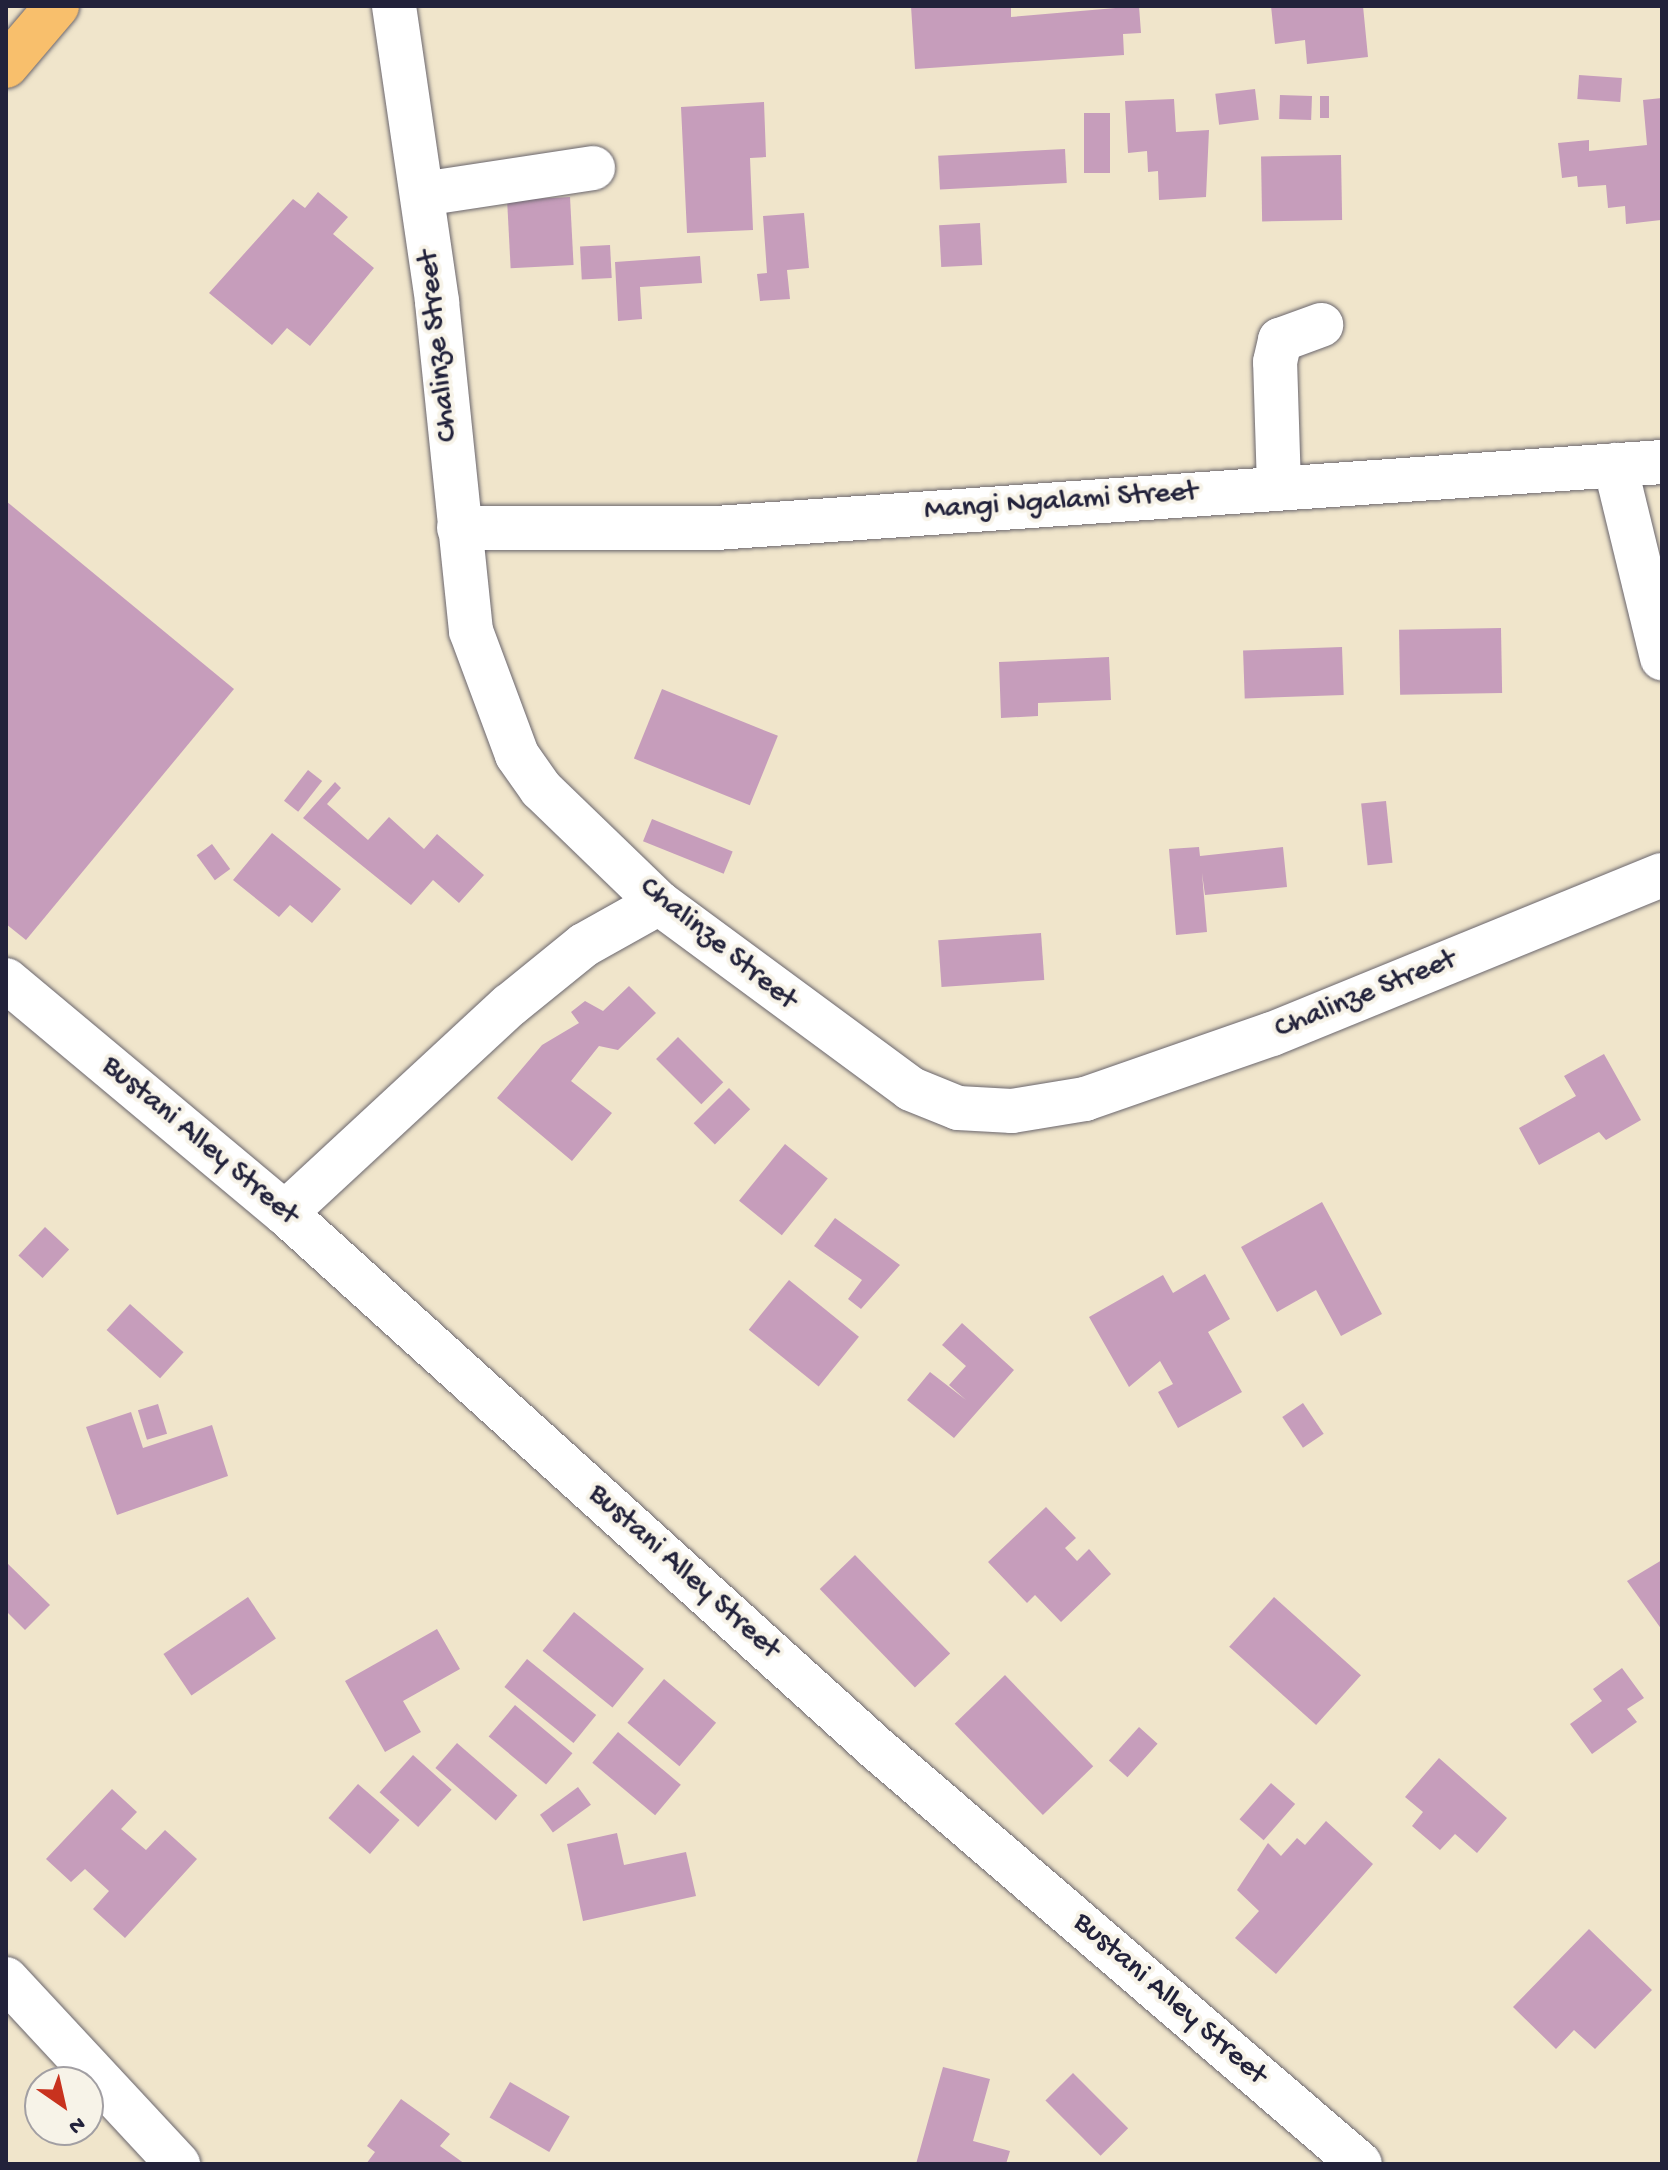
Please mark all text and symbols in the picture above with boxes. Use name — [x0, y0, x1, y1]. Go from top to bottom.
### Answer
street label: Chalinze Street — [412, 249, 468, 443]
street label: Mangi Ngalami Street — [923, 475, 1199, 531]
street label: Chalinze Street — [631, 871, 803, 1019]
street label: Chalinze Street — [1270, 943, 1462, 1049]
street label: Bustani Alley Street — [93, 1049, 305, 1235]
street label: Bustani Alley Street — [580, 1477, 786, 1669]
street label: Bustani Alley Street — [1065, 1906, 1273, 2094]
north arrow — [24, 2066, 104, 2146]
text: N — [63, 2109, 90, 2139]

